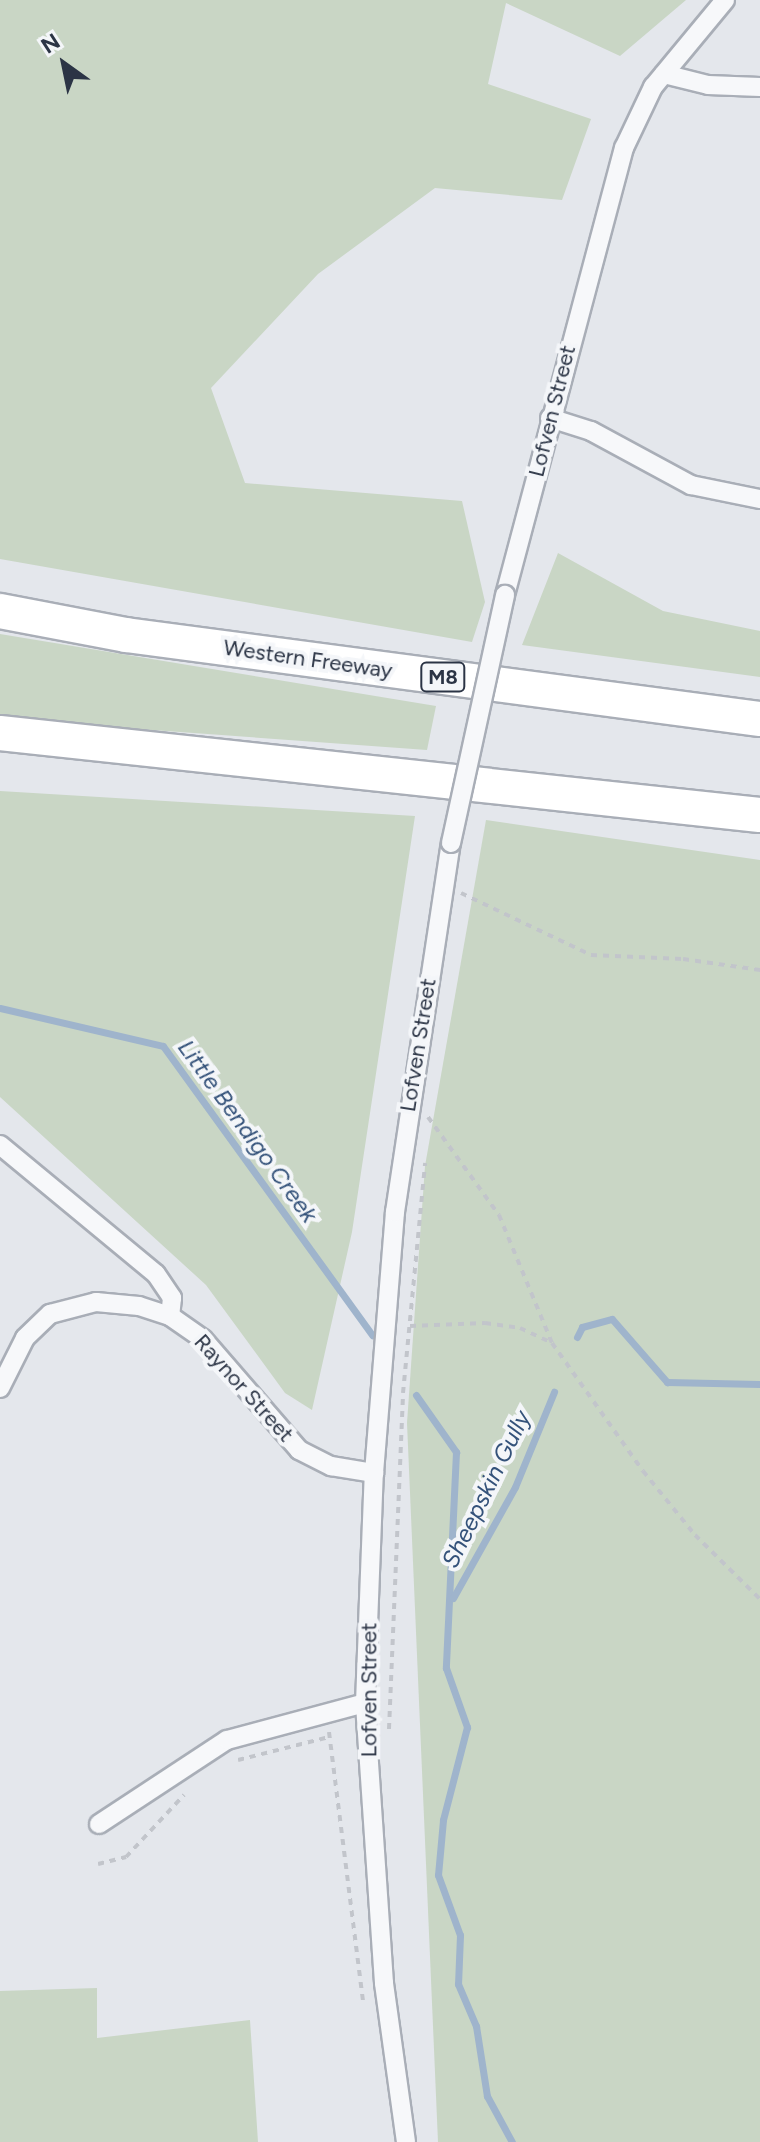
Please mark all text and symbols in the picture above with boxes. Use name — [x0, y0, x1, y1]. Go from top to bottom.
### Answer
north arrow — [24, 24, 104, 104]
text: N — [36, 28, 65, 59]
street label: Lofven Street — [523, 342, 581, 480]
street label: Western Freeway — [222, 634, 394, 684]
road number: M8 — [419, 661, 467, 693]
street label: Lofven Street — [394, 976, 442, 1114]
water label: Little Bendigo Creek — [172, 1034, 324, 1228]
street label: Raynor Street — [189, 1329, 299, 1447]
water label: Sheepskin Gully — [436, 1406, 536, 1572]
street label: Lofven Street — [356, 1623, 382, 1757]

